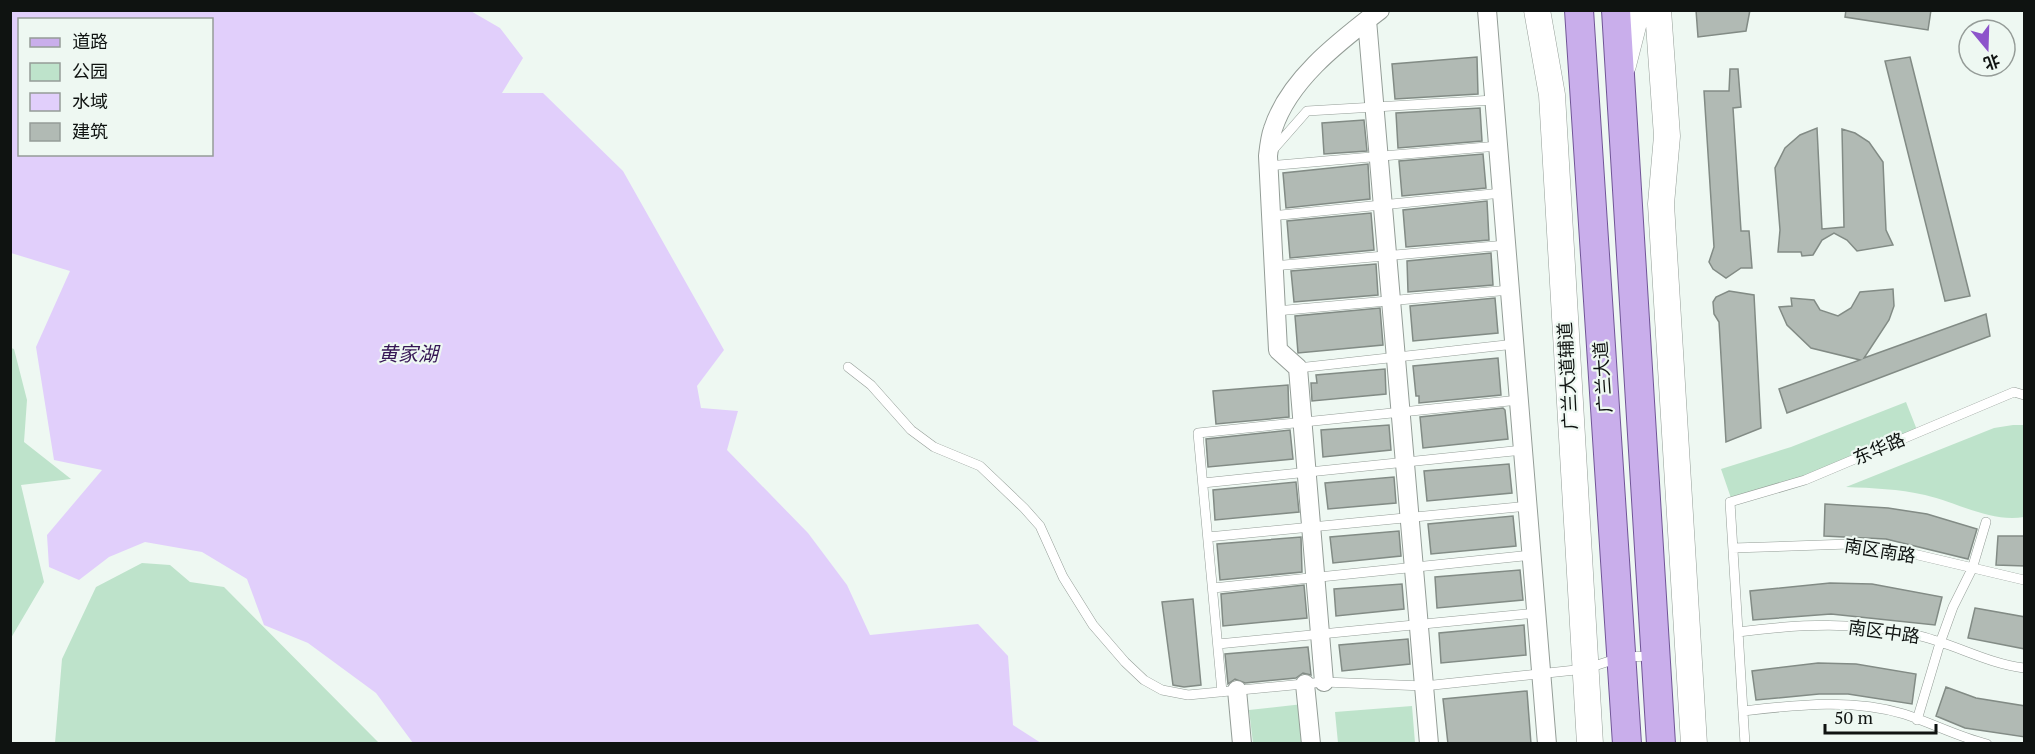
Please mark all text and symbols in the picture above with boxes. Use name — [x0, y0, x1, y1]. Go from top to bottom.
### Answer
legend — [18, 18, 213, 156]
north arrow — [1957, 18, 2017, 78]
text: 道路 — [72, 29, 108, 53]
text: 北 — [1981, 49, 2003, 75]
text: 公园 — [72, 59, 108, 83]
text: 水域 — [72, 89, 108, 113]
text: 建筑 — [72, 119, 108, 143]
street label: 广兰大道辅道 — [1552, 321, 1582, 431]
water label: 黄家湖 — [378, 340, 441, 367]
street label: 广兰大道 — [1588, 340, 1616, 414]
street label: 东华路 — [1849, 426, 1908, 470]
street label: 南区南路 — [1843, 533, 1918, 567]
street label: 南区中路 — [1847, 614, 1921, 648]
scale bar — [1825, 697, 1936, 735]
text: 50 m — [1834, 705, 1874, 729]

